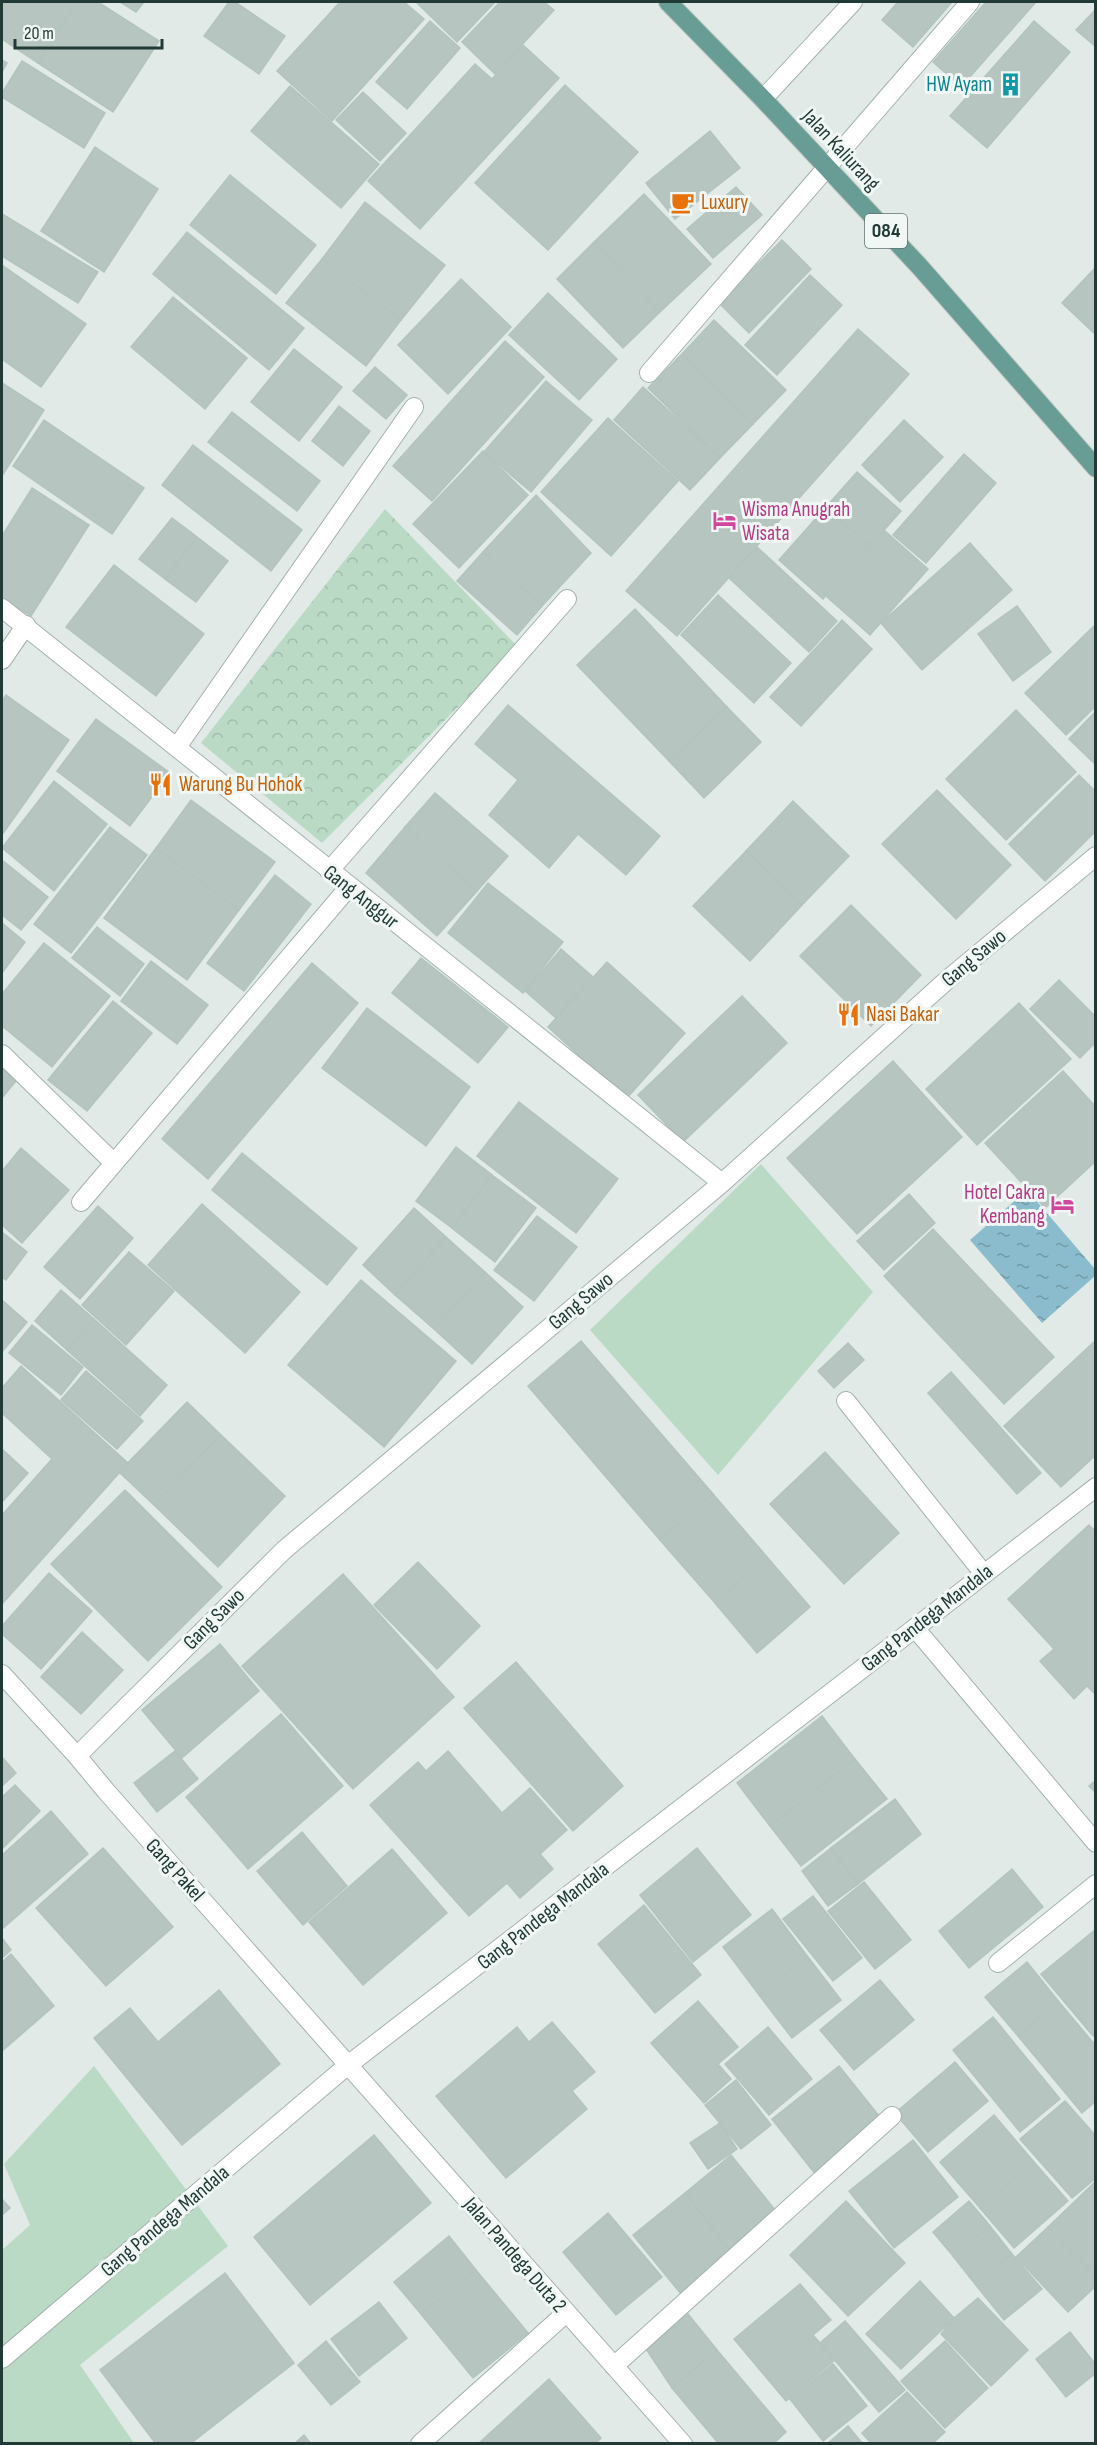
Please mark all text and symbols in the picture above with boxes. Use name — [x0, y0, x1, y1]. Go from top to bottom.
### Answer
scale bar — [15, 12, 162, 50]
text: 20 m — [24, 23, 54, 44]
building icon: HW Ayam — [997, 71, 1023, 97]
place label: HW Ayam — [926, 72, 992, 97]
street label: Jalan Kaliurang — [796, 103, 885, 196]
cafe icon: Luxury — [670, 189, 696, 215]
place label: Luxury — [701, 190, 748, 215]
road number: 084 — [865, 214, 907, 248]
place label: Wisma Anugrah Wisata — [742, 497, 850, 546]
hotel icon: Wisma Anugrah Wisata — [711, 508, 737, 534]
restaurant icon: Warung Bu Hohok — [148, 771, 174, 797]
place label: Warung Bu Hohok — [179, 772, 302, 797]
street label: Gang Anggur — [318, 860, 404, 934]
street label: Gang Sawo — [937, 924, 1011, 992]
restaurant icon: Nasi Bakar — [835, 1001, 861, 1027]
place label: Nasi Bakar — [866, 1002, 939, 1027]
place label: Hotel Cakra Kembang — [964, 1180, 1045, 1229]
hotel icon: Hotel Cakra Kembang — [1050, 1191, 1076, 1217]
street label: Gang Sawo — [544, 1267, 618, 1335]
street label: Gang Pandega Mandala — [856, 1559, 998, 1677]
street label: Gang Sawo — [178, 1583, 250, 1655]
street label: Gang Pakel — [140, 1833, 210, 1907]
street label: Gang Pandega Mandala — [472, 1857, 614, 1975]
street label: Gang Pandega Mandala — [96, 2160, 234, 2282]
street label: Jalan Pandega Duta 2 — [457, 2191, 572, 2318]

